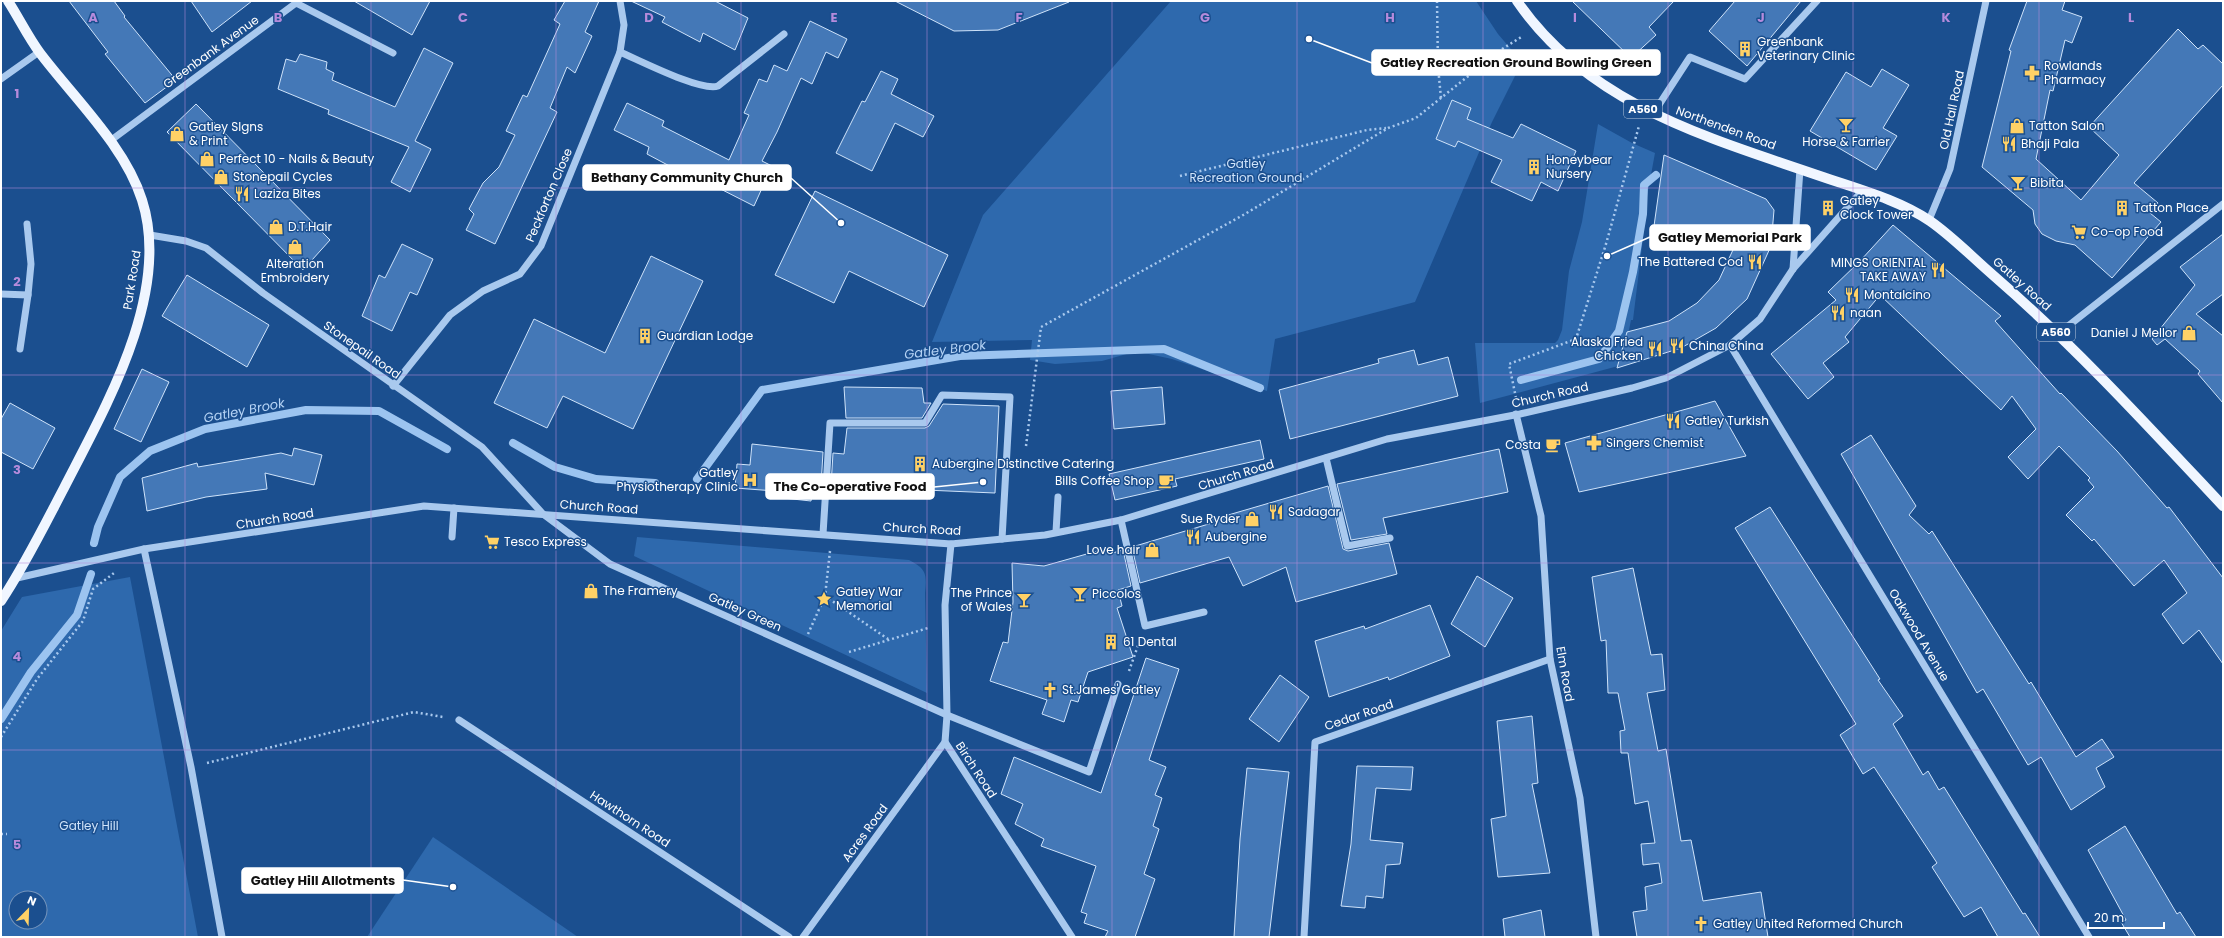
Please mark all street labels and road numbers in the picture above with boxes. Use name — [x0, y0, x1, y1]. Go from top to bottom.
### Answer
street label: Greenbank Avenue — [159, 11, 262, 92]
street label: Old Hall Road — [1935, 69, 1968, 151]
road number: A560 — [1624, 100, 1662, 118]
street label: Northenden Road — [1674, 102, 1779, 154]
street label: Peckforton Close — [521, 145, 576, 244]
street label: Park Road — [118, 249, 145, 311]
street label: Gatley Road — [1989, 253, 2055, 314]
street label: Stonepail Road — [320, 317, 404, 383]
road number: A560 — [2037, 323, 2075, 341]
street label: Church Road — [1510, 377, 1590, 412]
street label: Church Road — [1196, 455, 1276, 494]
street label: Church Road — [559, 495, 639, 518]
street label: Church Road — [235, 504, 315, 533]
street label: Church Road — [882, 518, 962, 539]
street label: Oakwood Avenue — [1885, 585, 1954, 684]
street label: Gatley Green — [706, 588, 785, 635]
street label: Elm Road — [1552, 645, 1579, 703]
street label: Cedar Road — [1322, 695, 1396, 734]
street label: Birch Road — [952, 738, 1001, 801]
street label: Hawthorn Road — [587, 786, 674, 851]
street label: Acres Road — [838, 800, 891, 865]

